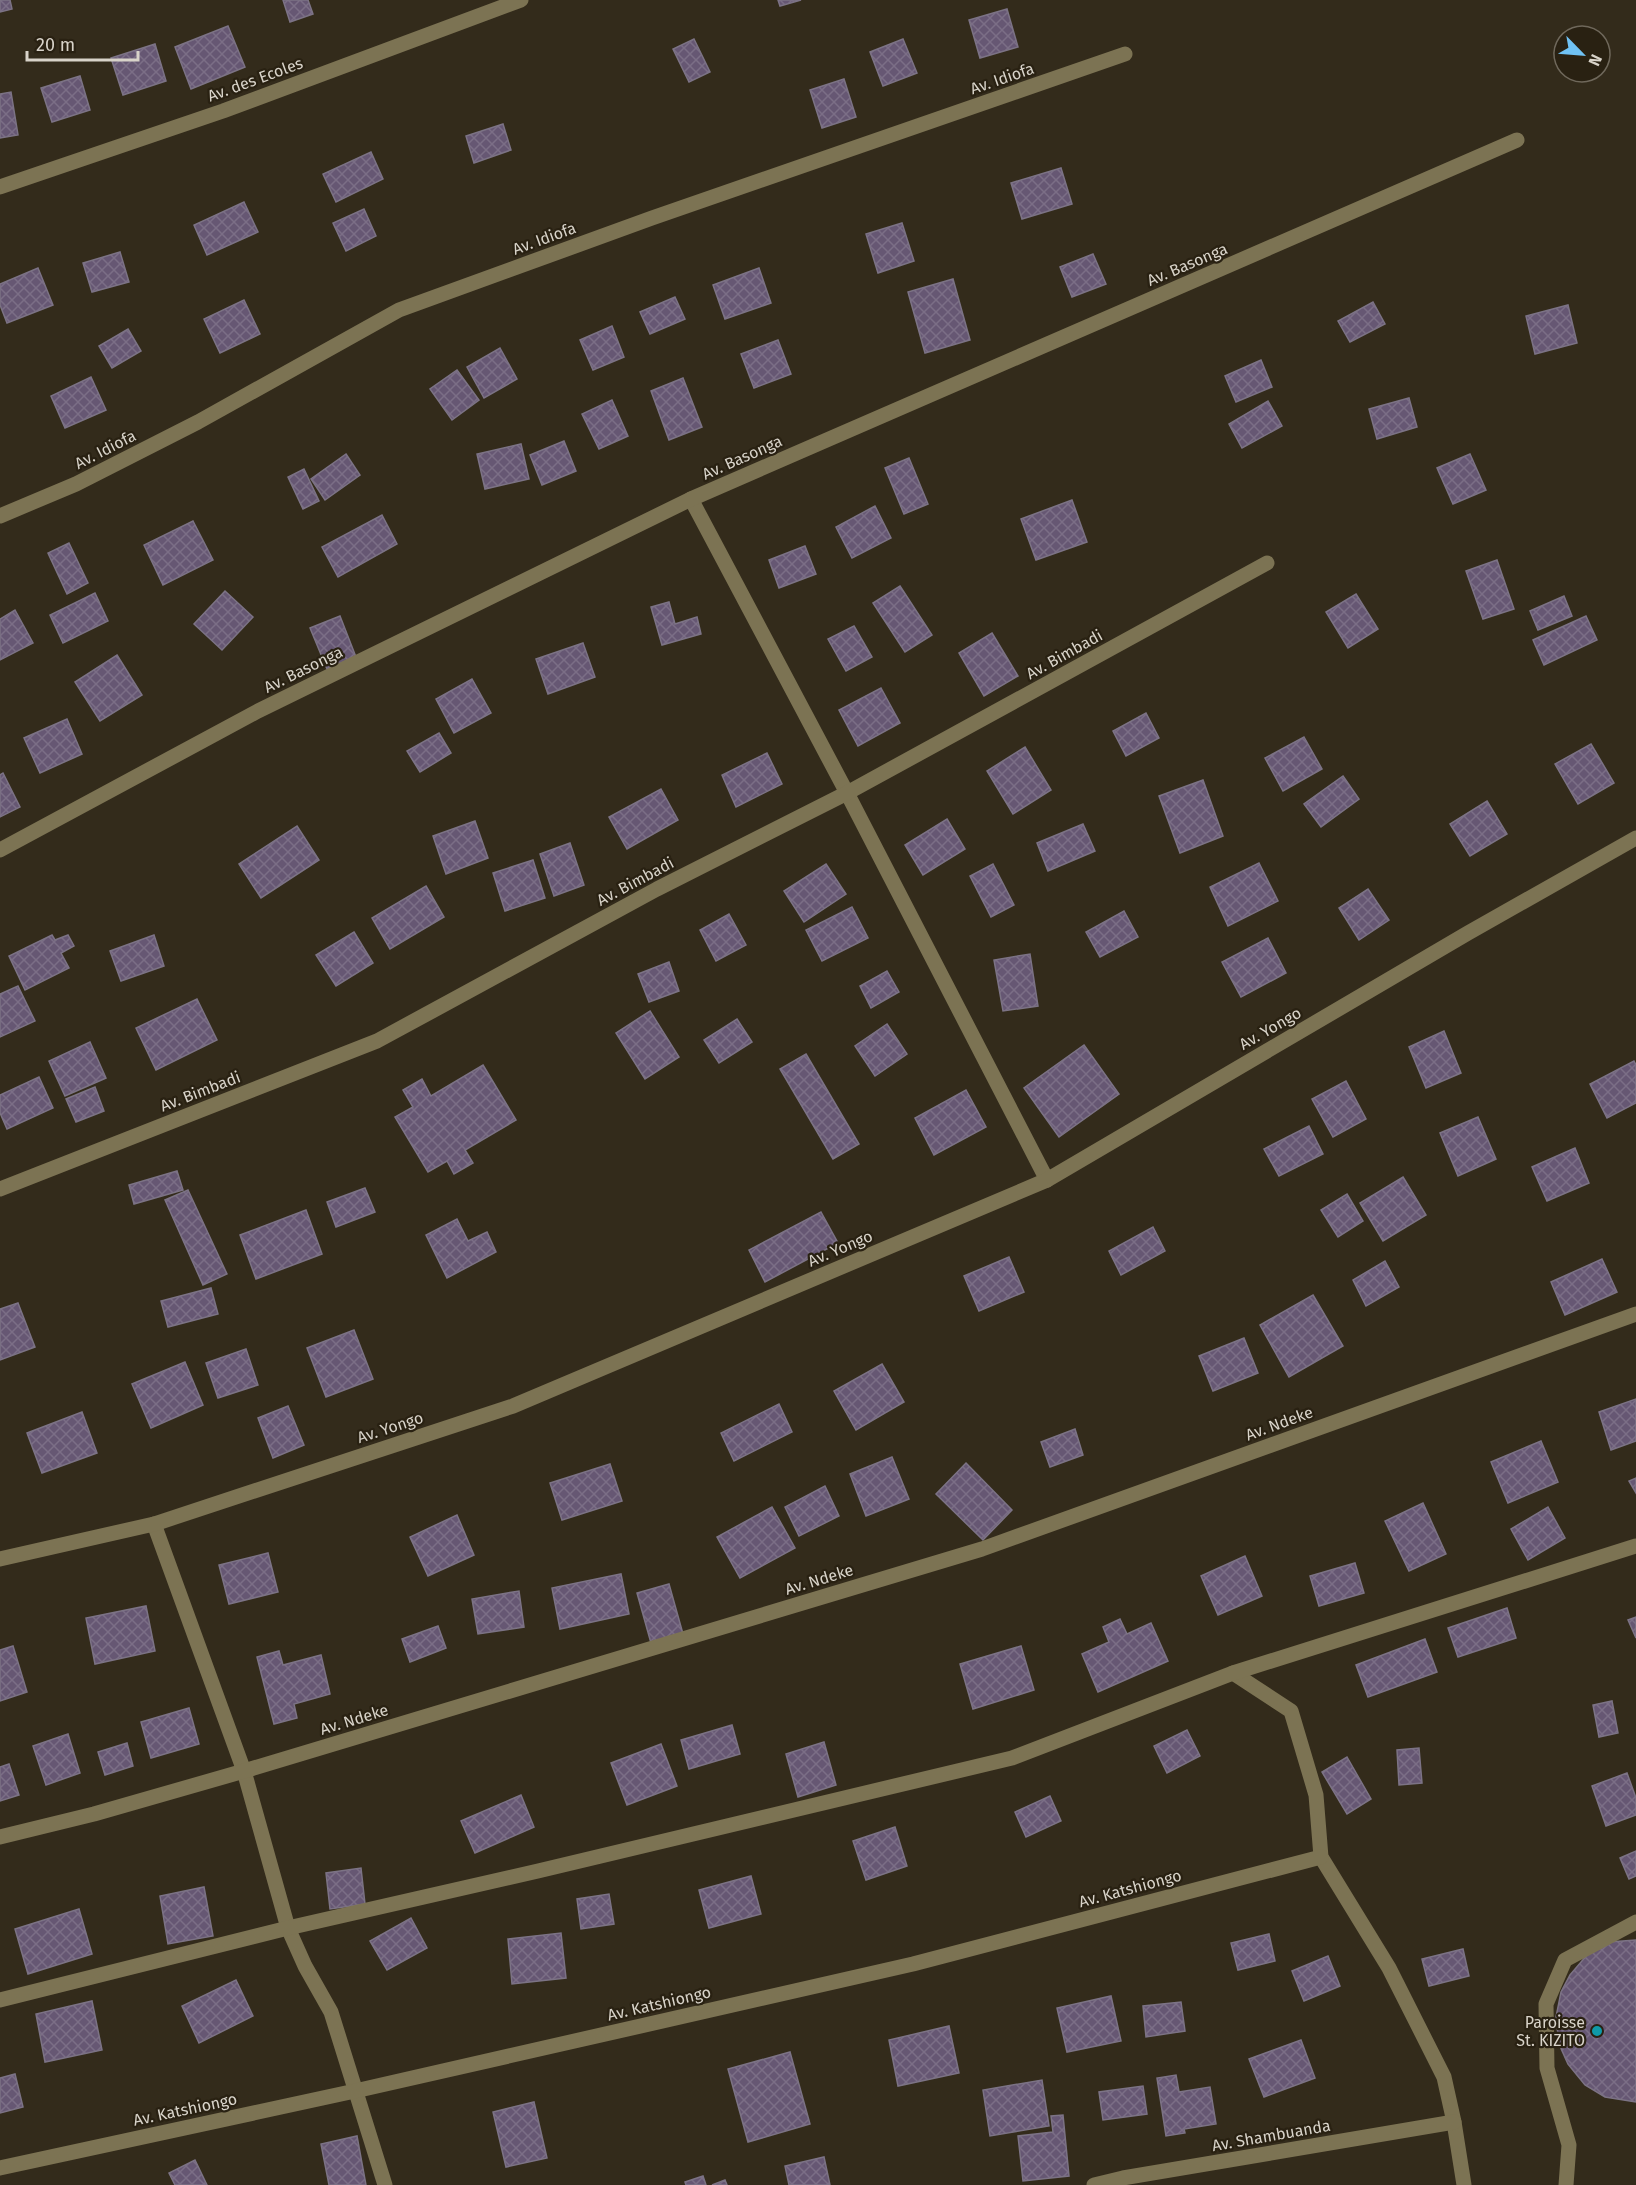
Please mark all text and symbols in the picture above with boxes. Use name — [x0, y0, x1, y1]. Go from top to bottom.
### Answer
scale bar — [27, 24, 138, 62]
north arrow — [1552, 24, 1612, 84]
text: 20 m — [36, 34, 75, 56]
text: N — [1584, 51, 1606, 69]
street label: Av. des Ecoles — [205, 53, 306, 106]
street label: Av. Idiofa — [968, 59, 1037, 98]
street label: Av. Idiofa — [510, 218, 579, 259]
street label: Av. Basonga — [1144, 239, 1230, 290]
street label: Av. Idiofa — [71, 426, 139, 473]
street label: Av. Basonga — [699, 431, 785, 484]
street label: Av. Bimbadi — [1023, 626, 1106, 683]
street label: Av. Basonga — [261, 642, 346, 697]
street label: Av. Bimbadi — [593, 853, 677, 910]
street label: Av. Yongo — [1236, 1003, 1305, 1054]
street label: Av. Bimbadi — [157, 1067, 243, 1115]
street label: Av. Yongo — [805, 1226, 875, 1271]
street label: Av. Ndeke — [1243, 1402, 1316, 1444]
street label: Av. Yongo — [355, 1408, 426, 1447]
street label: Av. Ndeke — [783, 1560, 856, 1599]
street label: Av. Ndeke — [318, 1700, 391, 1739]
street label: Av. Katshiongo — [1077, 1866, 1184, 1911]
street label: Av. Katshiongo — [605, 1982, 713, 2025]
place label: Paroisse St. KIZITO — [1516, 2013, 1585, 2050]
marker: Paroisse St. KIZITO — [1590, 2024, 1604, 2038]
street label: Av. Katshiongo — [131, 2089, 239, 2130]
street label: Av. Shambuanda — [1210, 2116, 1332, 2155]

